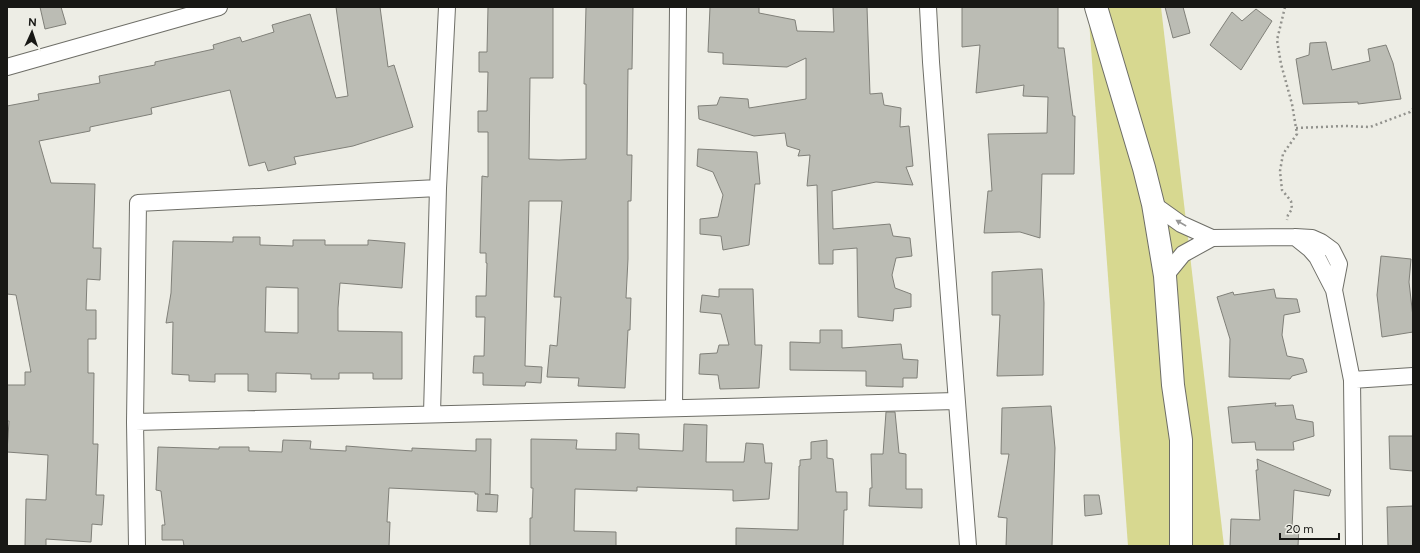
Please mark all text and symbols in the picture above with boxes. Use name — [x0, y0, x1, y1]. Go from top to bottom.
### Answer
north arrow — [12, 12, 52, 52]
text: N — [28, 16, 37, 29]
one-way arrow — [1175, 220, 1187, 227]
scale bar — [1280, 515, 1339, 541]
text: 20 m — [1286, 522, 1314, 536]

